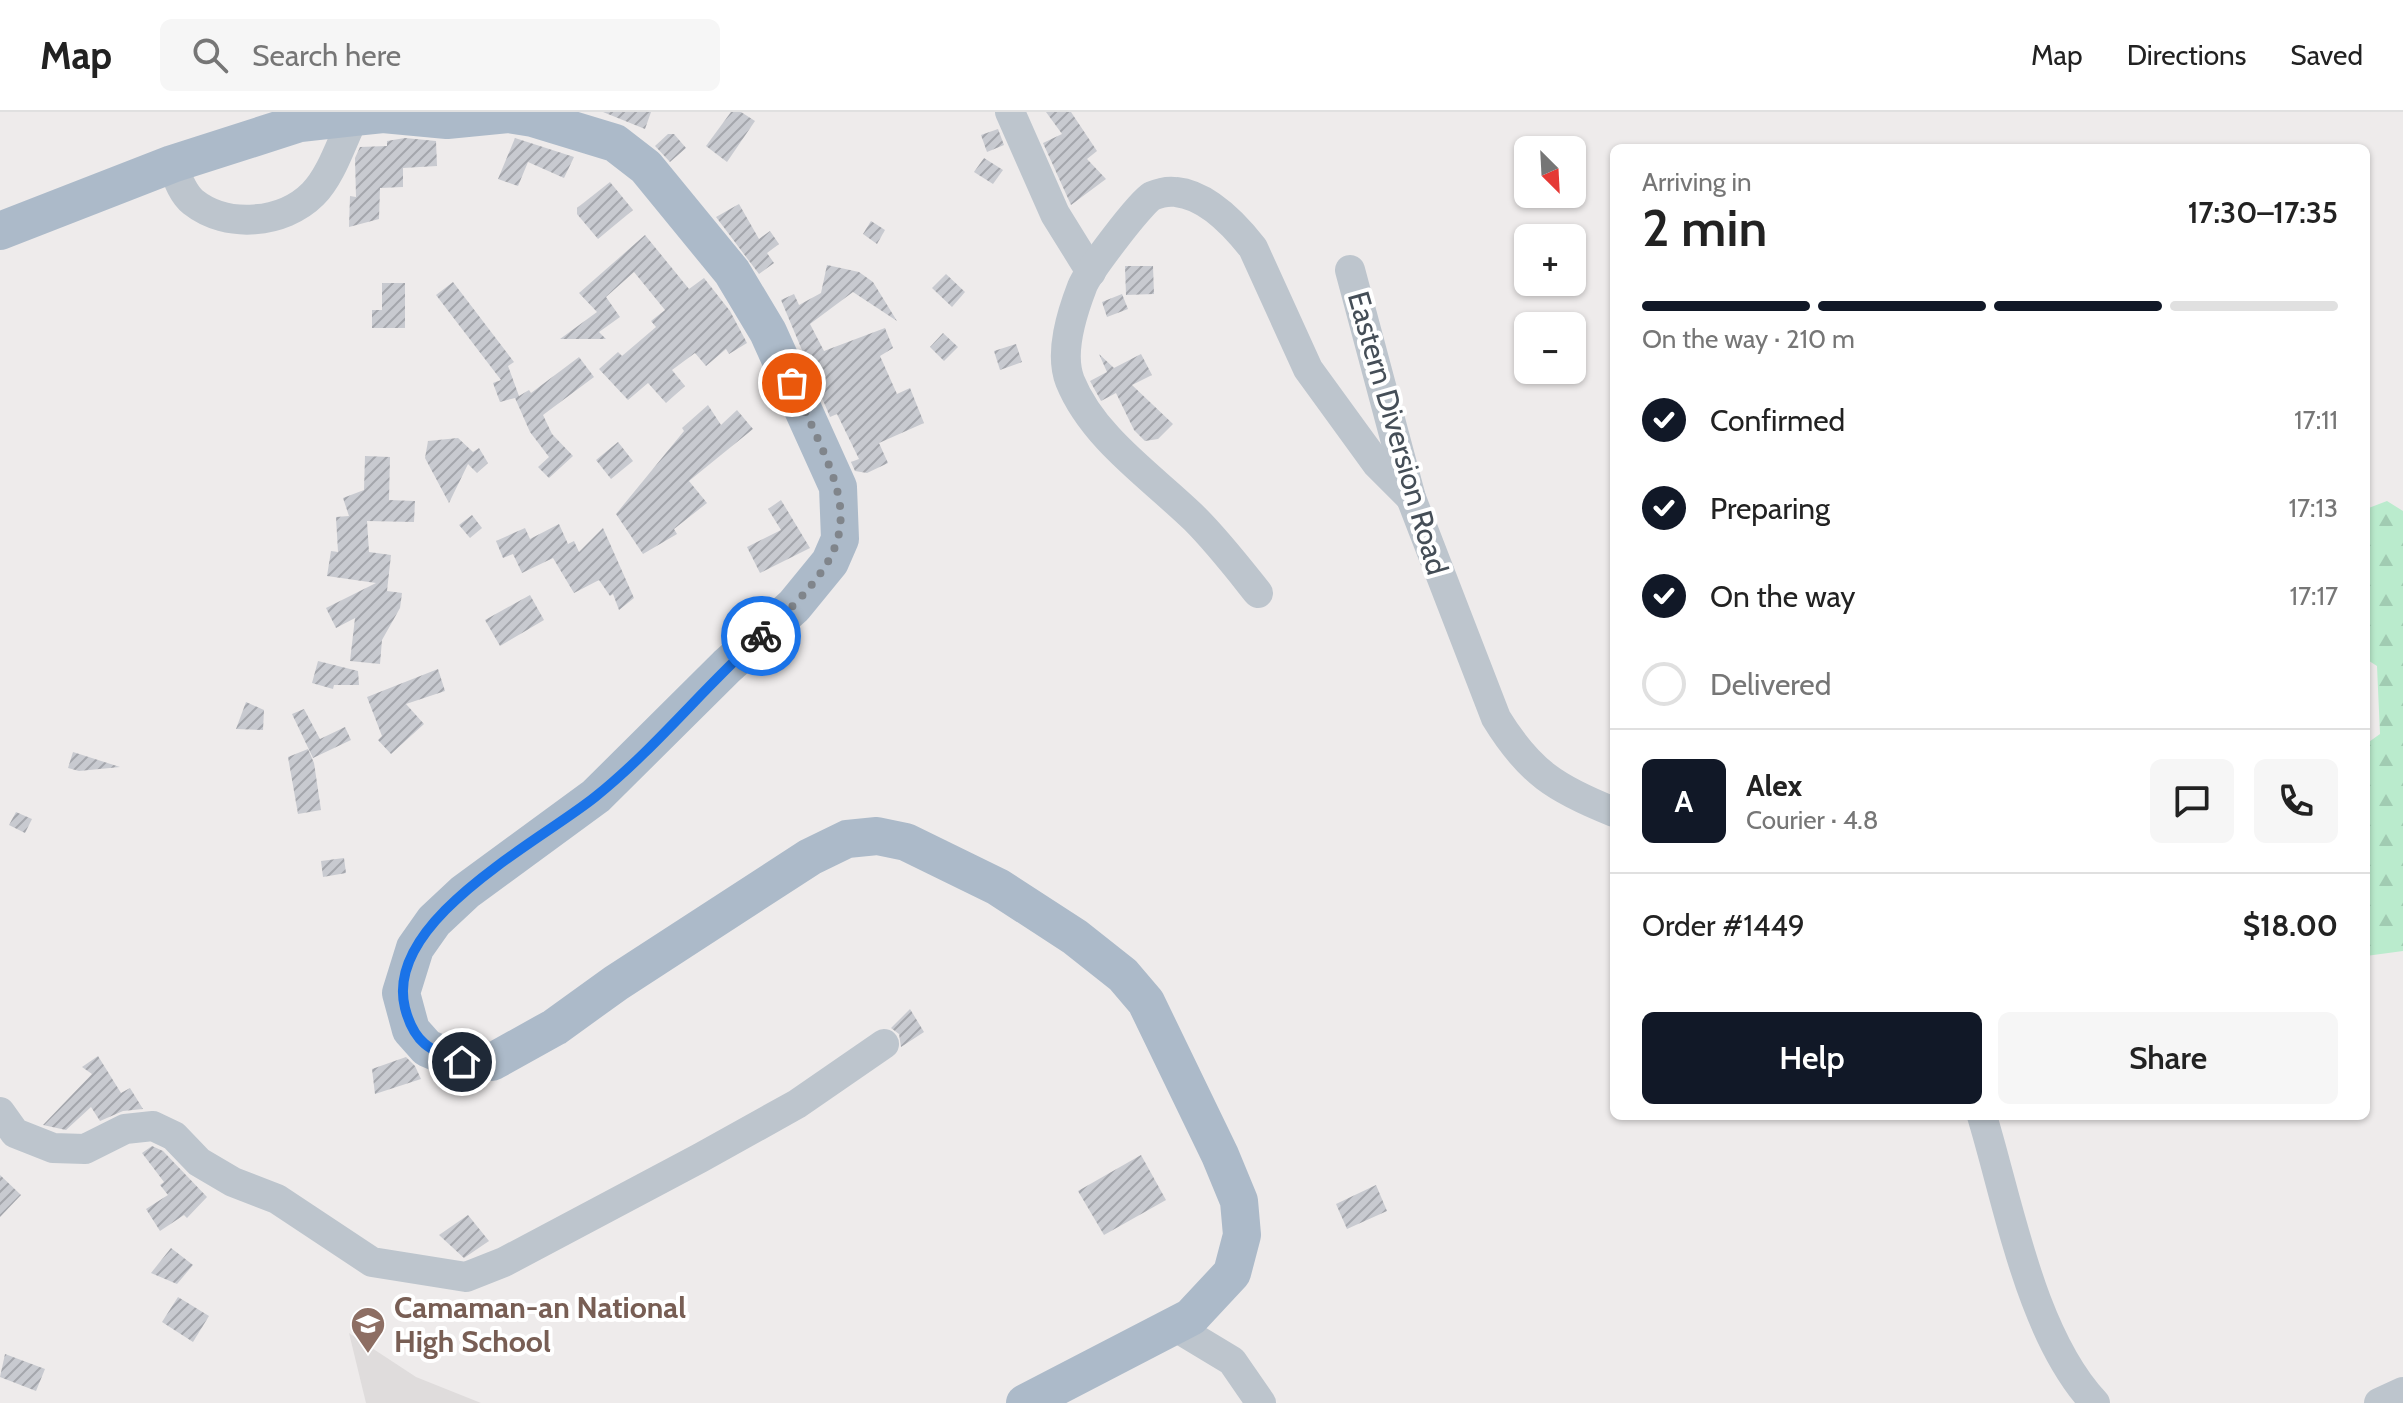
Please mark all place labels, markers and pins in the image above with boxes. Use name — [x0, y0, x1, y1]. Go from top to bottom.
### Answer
pin — [758, 349, 826, 417]
pin — [428, 1028, 496, 1096]
place label: Camaman-an National High School — [394, 1289, 686, 1360]
school or university icon: Camaman-an National High School — [349, 1305, 387, 1355]

